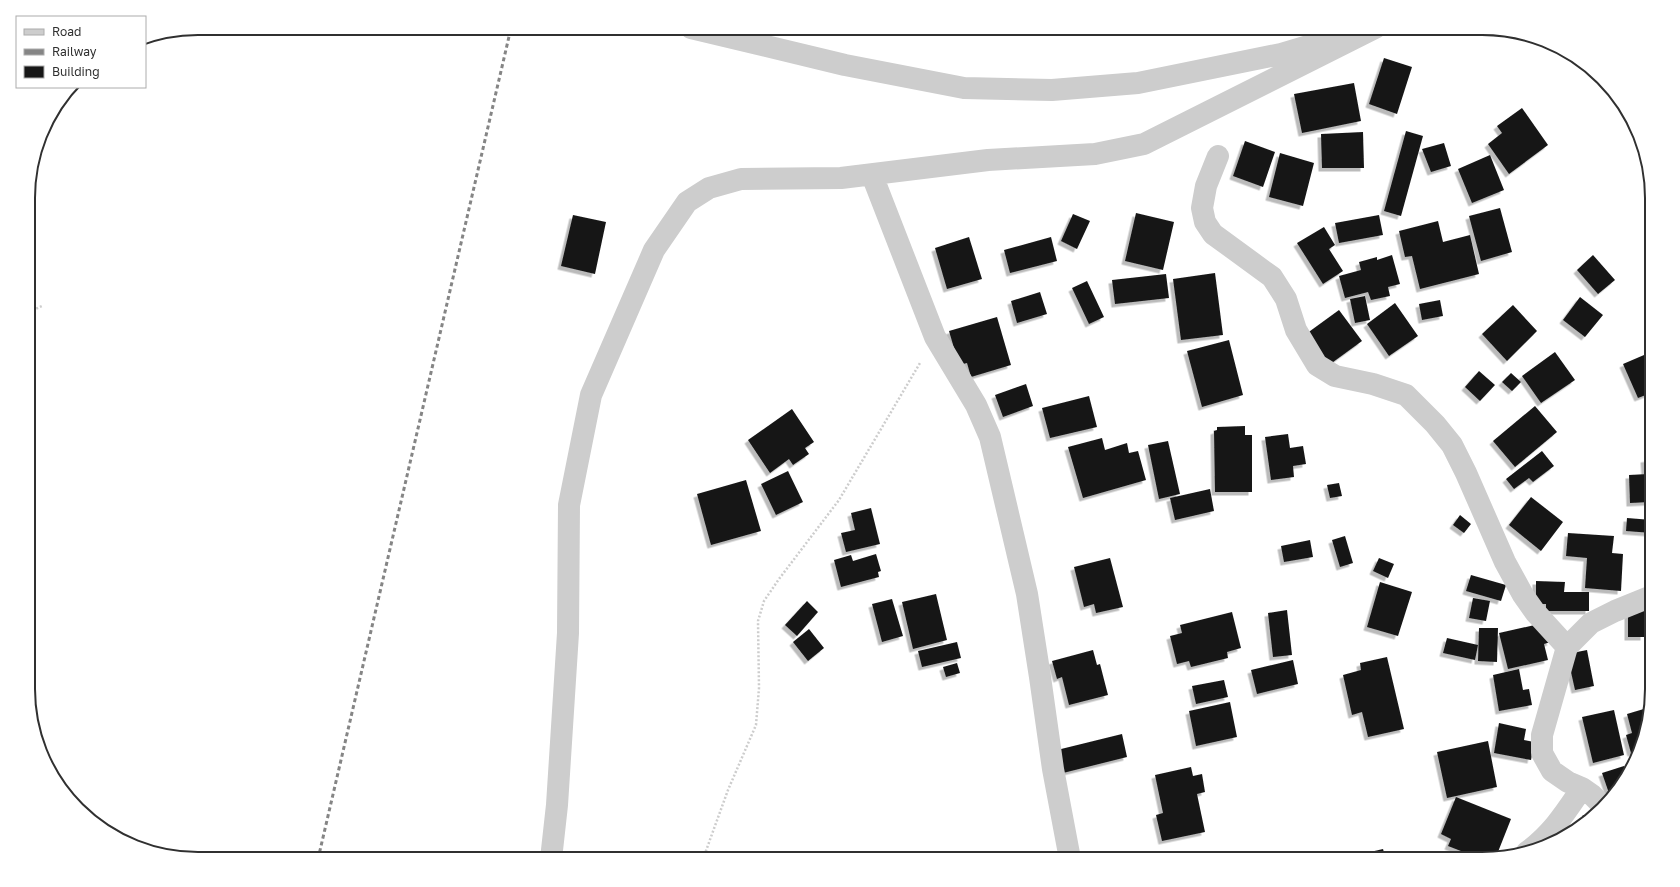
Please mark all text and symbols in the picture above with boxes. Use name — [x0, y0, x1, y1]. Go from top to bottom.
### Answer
legend — [16, 16, 146, 88]
text: Road — [52, 24, 81, 39]
text: Railway — [52, 44, 97, 59]
text: Building — [52, 64, 100, 79]

